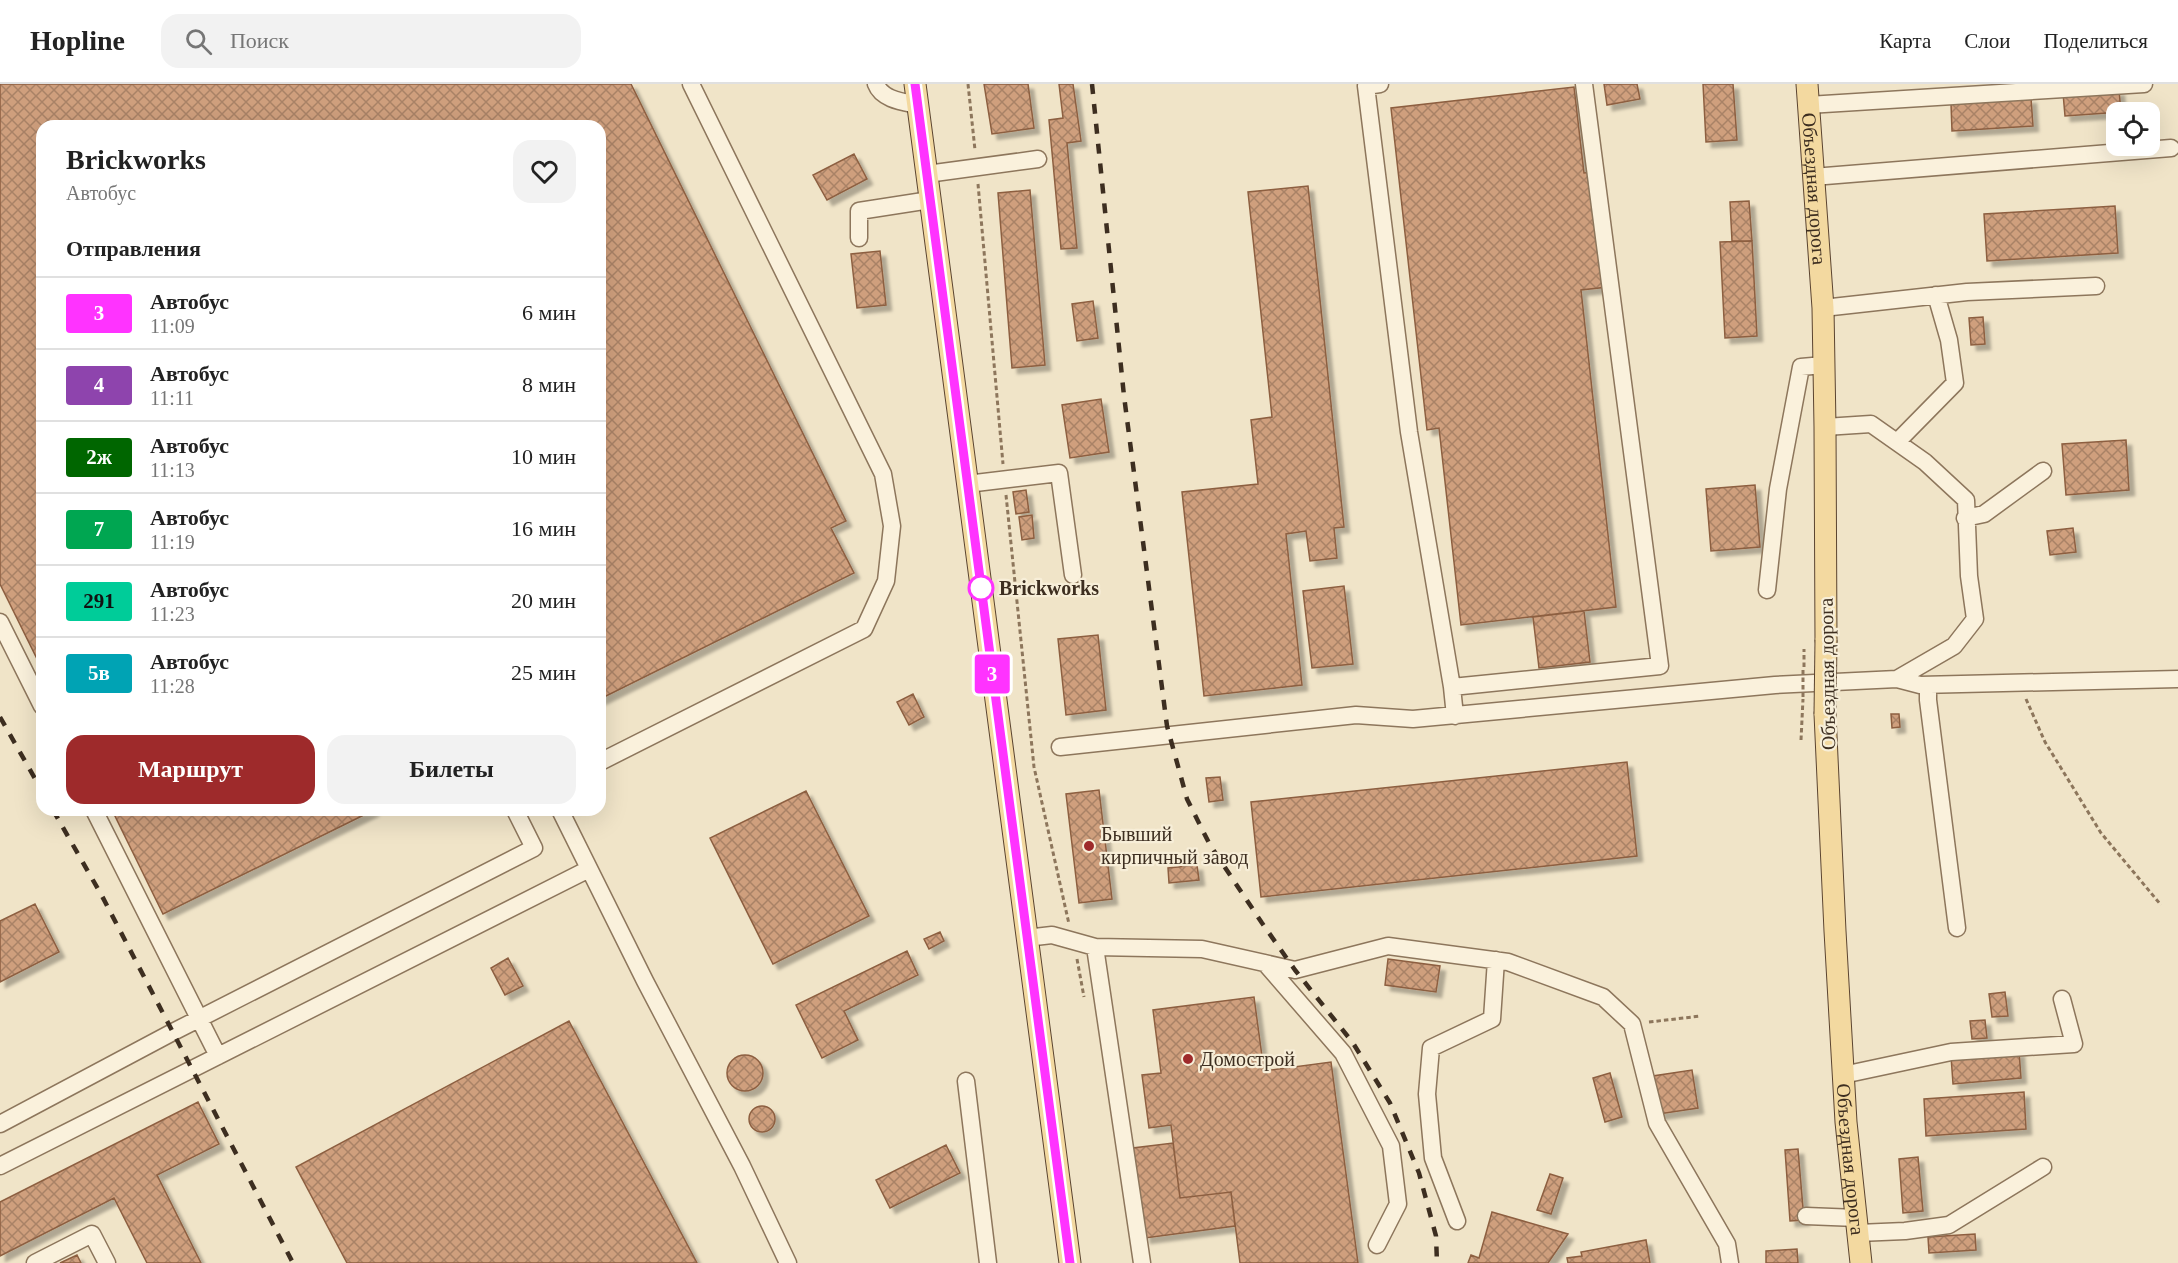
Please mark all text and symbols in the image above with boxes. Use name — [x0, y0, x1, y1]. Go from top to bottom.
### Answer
search box — [161, 14, 581, 68]
text: Hopline — [30, 25, 125, 56]
icon: search — [182, 25, 215, 58]
text: Поиск — [230, 28, 289, 53]
text: Карта — [1879, 29, 1931, 53]
text: Слои — [1964, 29, 2010, 53]
text: Поделиться — [2043, 29, 2148, 53]
map controls — [2106, 102, 2160, 156]
button: locate — [2106, 102, 2160, 156]
street label: Объездная дорога — [1798, 112, 1831, 266]
button: heart — [513, 140, 576, 203]
text: Brickworks — [66, 144, 206, 175]
text: Автобус — [66, 182, 136, 204]
text: Отправления — [66, 236, 201, 261]
text: Автобус — [150, 289, 229, 314]
text: 6 мин — [522, 300, 576, 325]
text: 3 — [94, 301, 104, 325]
text: 11:09 — [150, 315, 195, 337]
text: Автобус — [150, 361, 229, 386]
text: 8 мин — [522, 372, 576, 397]
text: 4 — [94, 373, 104, 397]
text: 11:11 — [150, 387, 194, 409]
text: Автобус — [150, 433, 229, 458]
text: 10 мин — [511, 444, 576, 469]
text: 2ж — [86, 445, 112, 469]
text: 11:13 — [150, 459, 195, 481]
text: Автобус — [150, 505, 229, 530]
text: 16 мин — [511, 516, 576, 541]
text: 7 — [94, 517, 104, 541]
text: 11:19 — [150, 531, 195, 553]
marker: Brickworks — [968, 575, 994, 601]
text: Автобус — [150, 577, 229, 602]
place label: Brickworks — [999, 577, 1099, 599]
text: 20 мин — [511, 588, 576, 613]
text: 291 — [83, 589, 115, 613]
street label: Объездная дорога — [1815, 598, 1840, 750]
text: 11:23 — [150, 603, 195, 625]
text: Автобус — [150, 649, 229, 674]
line badge: 3 — [972, 654, 1012, 694]
text: 25 мин — [511, 660, 576, 685]
text: 5в — [88, 661, 110, 685]
text: 3 — [987, 662, 997, 686]
text: 11:28 — [150, 675, 195, 697]
button: Маршрут — [66, 735, 315, 804]
button: Билеты — [327, 735, 576, 804]
place label: Бывший кирпичный завод — [1101, 823, 1248, 869]
marker: Бывший кирпичный завод — [1082, 839, 1096, 853]
place label: Домострой — [1200, 1048, 1295, 1071]
marker: Домострой — [1181, 1052, 1195, 1066]
street label: Объездная дорога — [1833, 1083, 1869, 1236]

